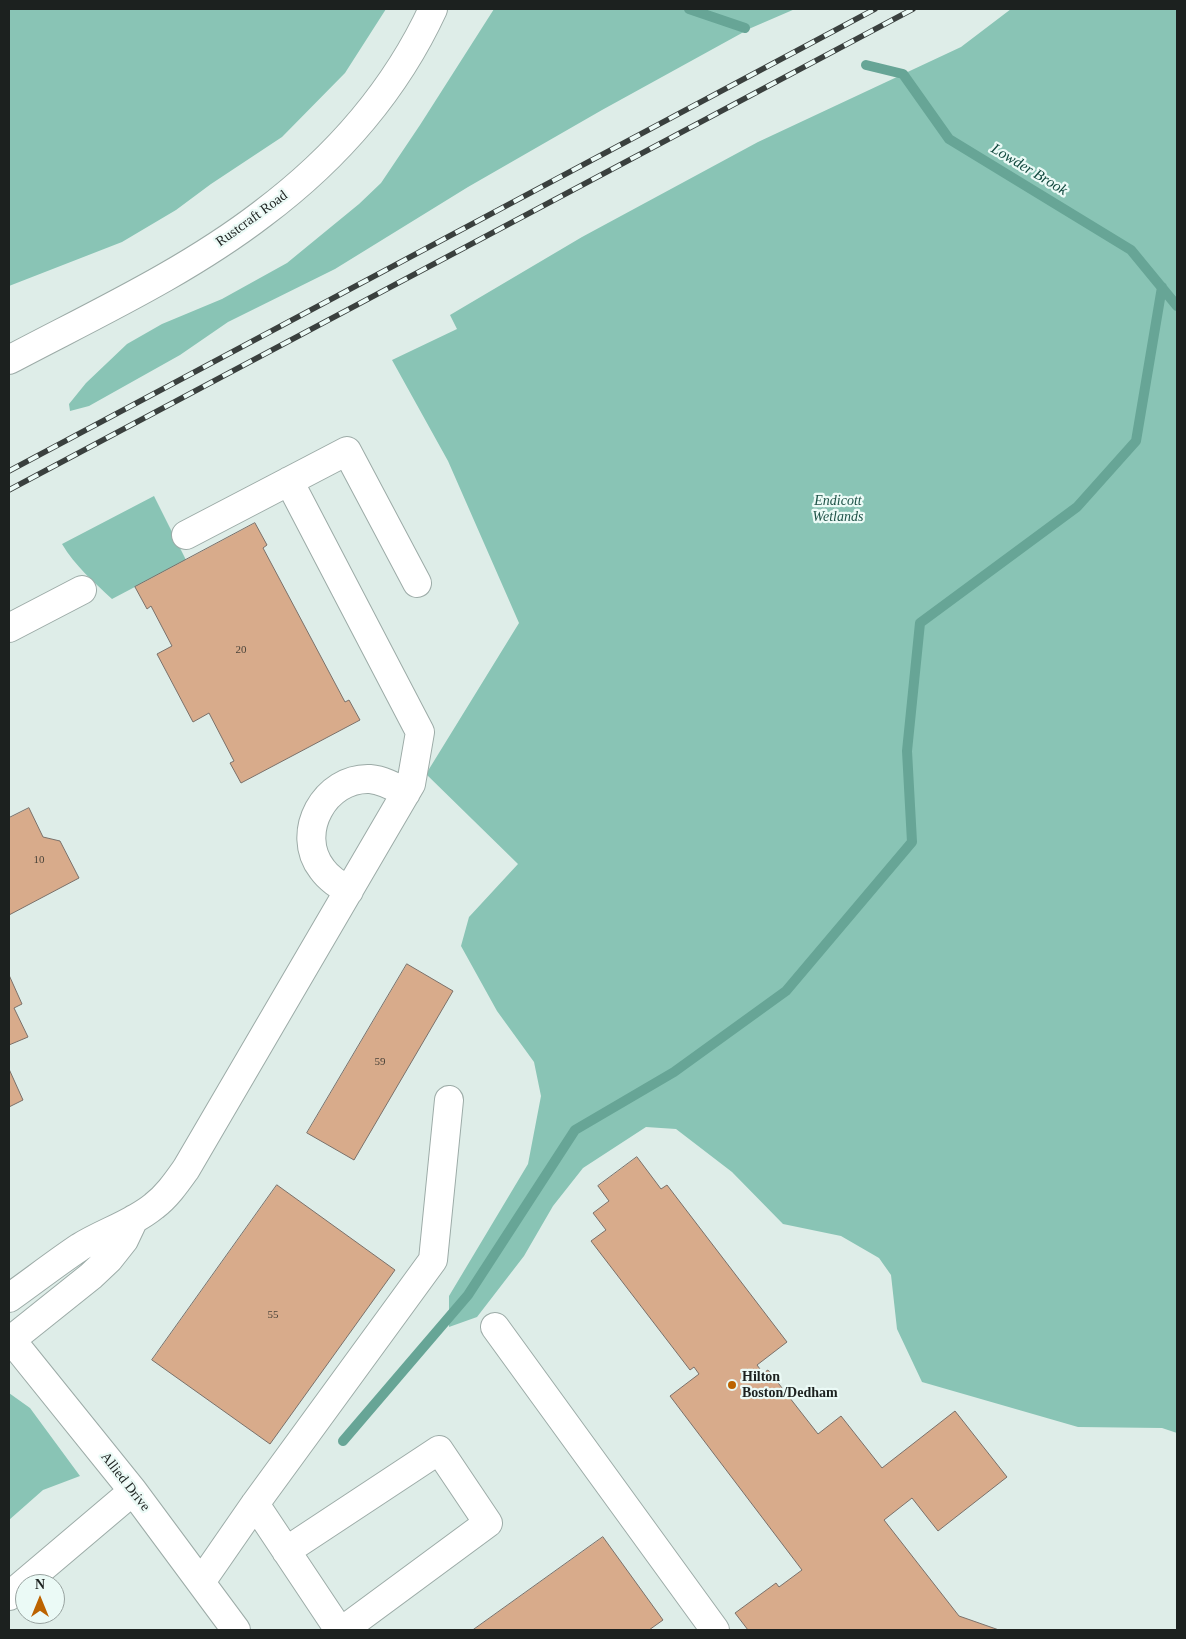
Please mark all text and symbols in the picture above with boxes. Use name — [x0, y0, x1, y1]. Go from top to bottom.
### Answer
water label: Lowder Brook — [988, 140, 1070, 200]
street label: Rustcraft Road — [213, 187, 291, 251]
park label: Endicott Wetlands — [813, 493, 863, 526]
house number: 20 — [236, 643, 247, 657]
house number: 10 — [34, 853, 44, 867]
house number: 59 — [374, 1055, 386, 1069]
house number: 55 — [268, 1308, 278, 1322]
place label: Hilton Boston/Dedham — [742, 1369, 838, 1401]
marker: Hilton Boston/Dedham — [726, 1379, 738, 1391]
street label: Allied Drive — [97, 1449, 153, 1515]
north arrow — [15, 1574, 65, 1624]
text: N — [35, 1577, 45, 1592]

